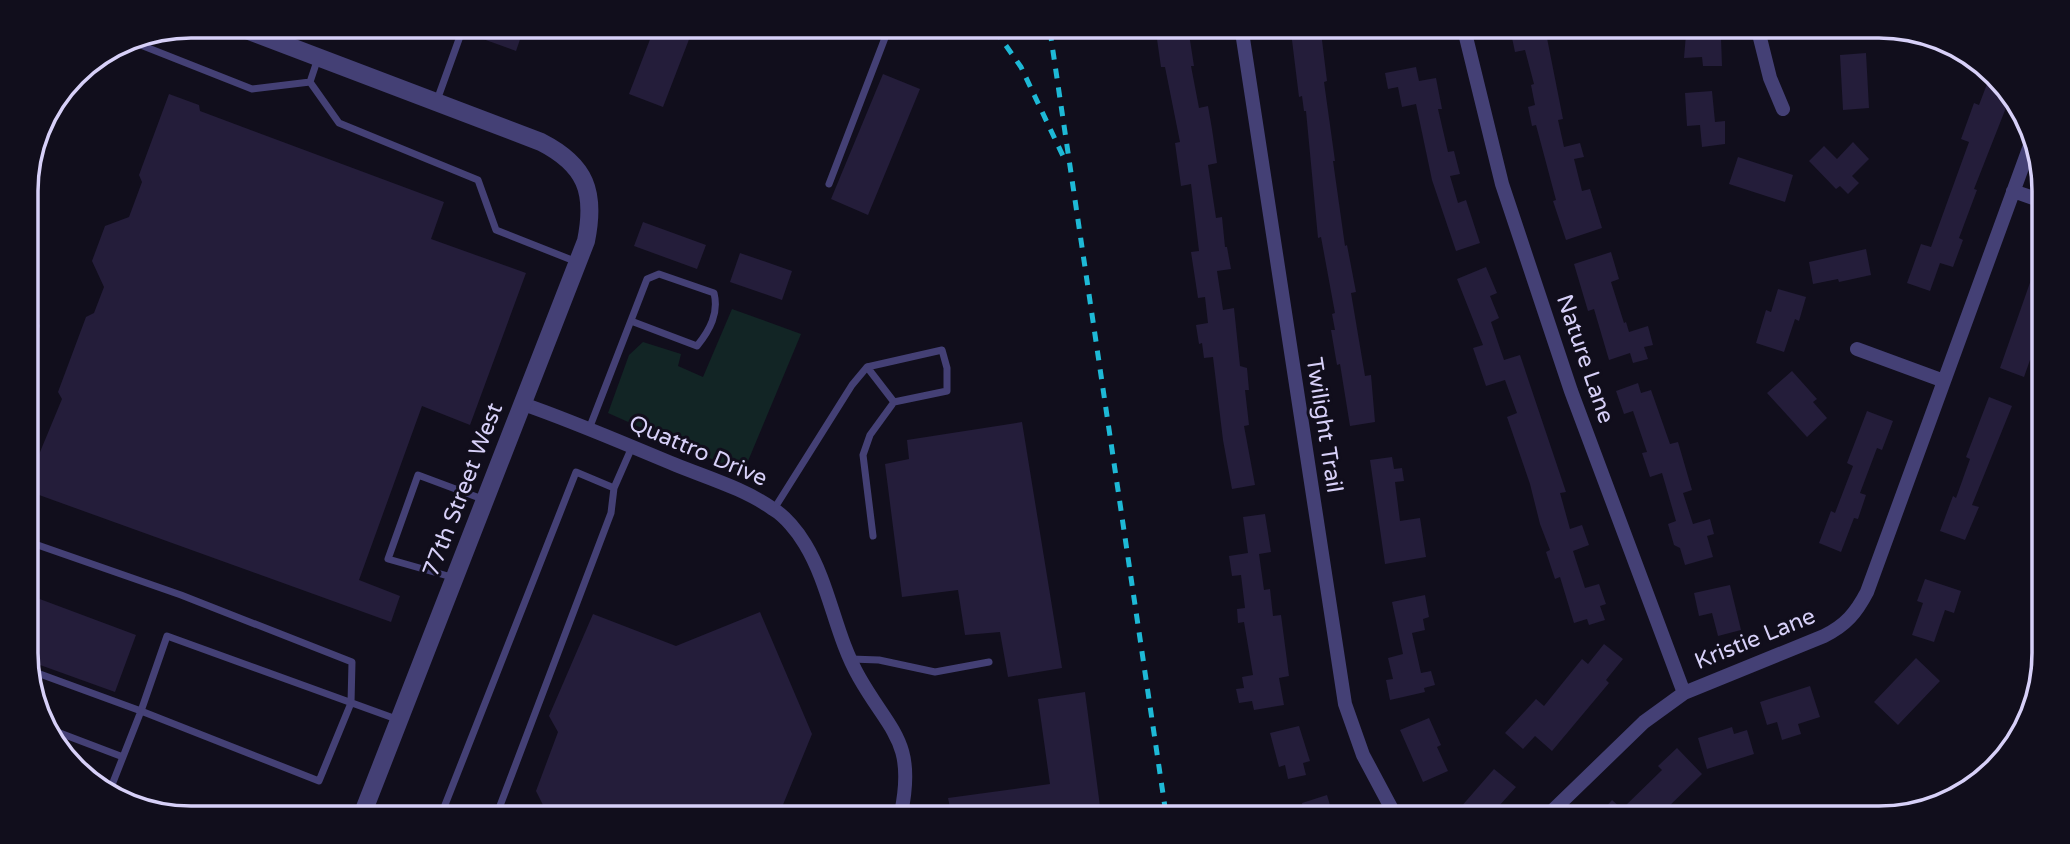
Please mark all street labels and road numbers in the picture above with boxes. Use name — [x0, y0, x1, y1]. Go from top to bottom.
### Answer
street label: Nature Lane — [1550, 291, 1620, 427]
street label: Twilight Trail — [1299, 355, 1349, 495]
street label: 77th Street West — [417, 399, 509, 581]
street label: Quattro Drive — [624, 409, 772, 493]
street label: Kristie Lane — [1691, 602, 1819, 676]

